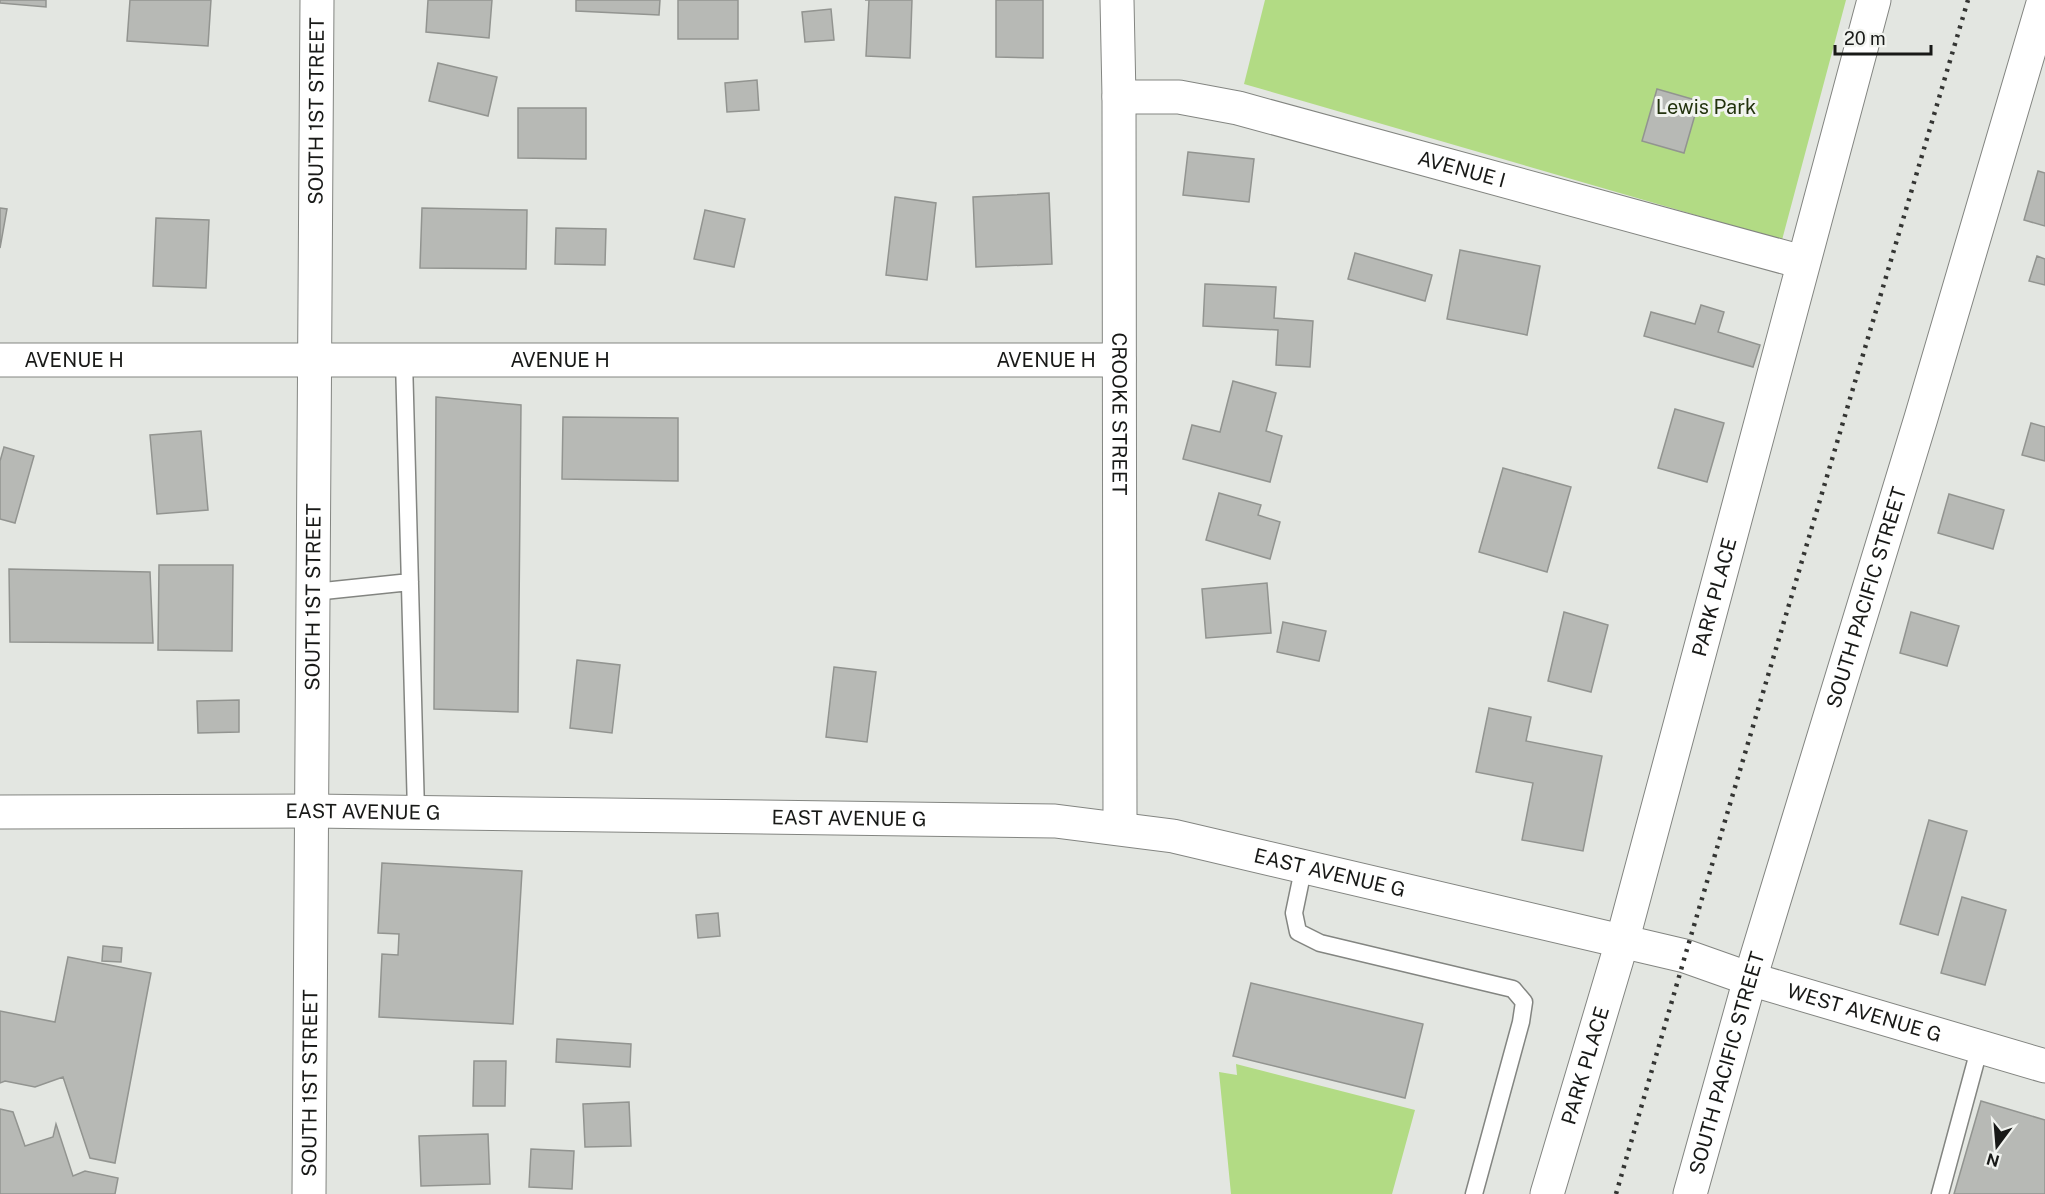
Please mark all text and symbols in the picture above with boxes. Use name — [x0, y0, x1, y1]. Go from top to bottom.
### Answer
street label: SOUTH 1ST STREET — [304, 17, 329, 205]
scale bar — [1835, 18, 1931, 56]
text: 20 m — [1844, 28, 1886, 49]
park label: Lewis Park — [1656, 95, 1756, 119]
street label: AVENUE I — [1415, 146, 1508, 193]
street label: CROOKE STREET — [1107, 332, 1132, 496]
street label: AVENUE H — [24, 348, 124, 372]
street label: AVENUE H — [510, 348, 610, 372]
street label: AVENUE H — [996, 348, 1096, 372]
street label: SOUTH PACIFIC STREET — [1821, 484, 1911, 711]
street label: SOUTH 1ST STREET — [300, 503, 326, 691]
street label: PARK PLACE — [1687, 535, 1742, 659]
street label: EAST AVENUE G — [285, 799, 441, 825]
street label: EAST AVENUE G — [771, 805, 927, 831]
street label: EAST AVENUE G — [1252, 843, 1408, 902]
street label: SOUTH PACIFIC STREET — [1684, 949, 1770, 1177]
street label: WEST AVENUE G — [1784, 979, 1945, 1047]
street label: SOUTH 1ST STREET — [297, 989, 322, 1177]
street label: PARK PLACE — [1556, 1004, 1614, 1128]
north arrow — [1967, 1116, 2027, 1176]
text: N — [1984, 1149, 2002, 1171]

